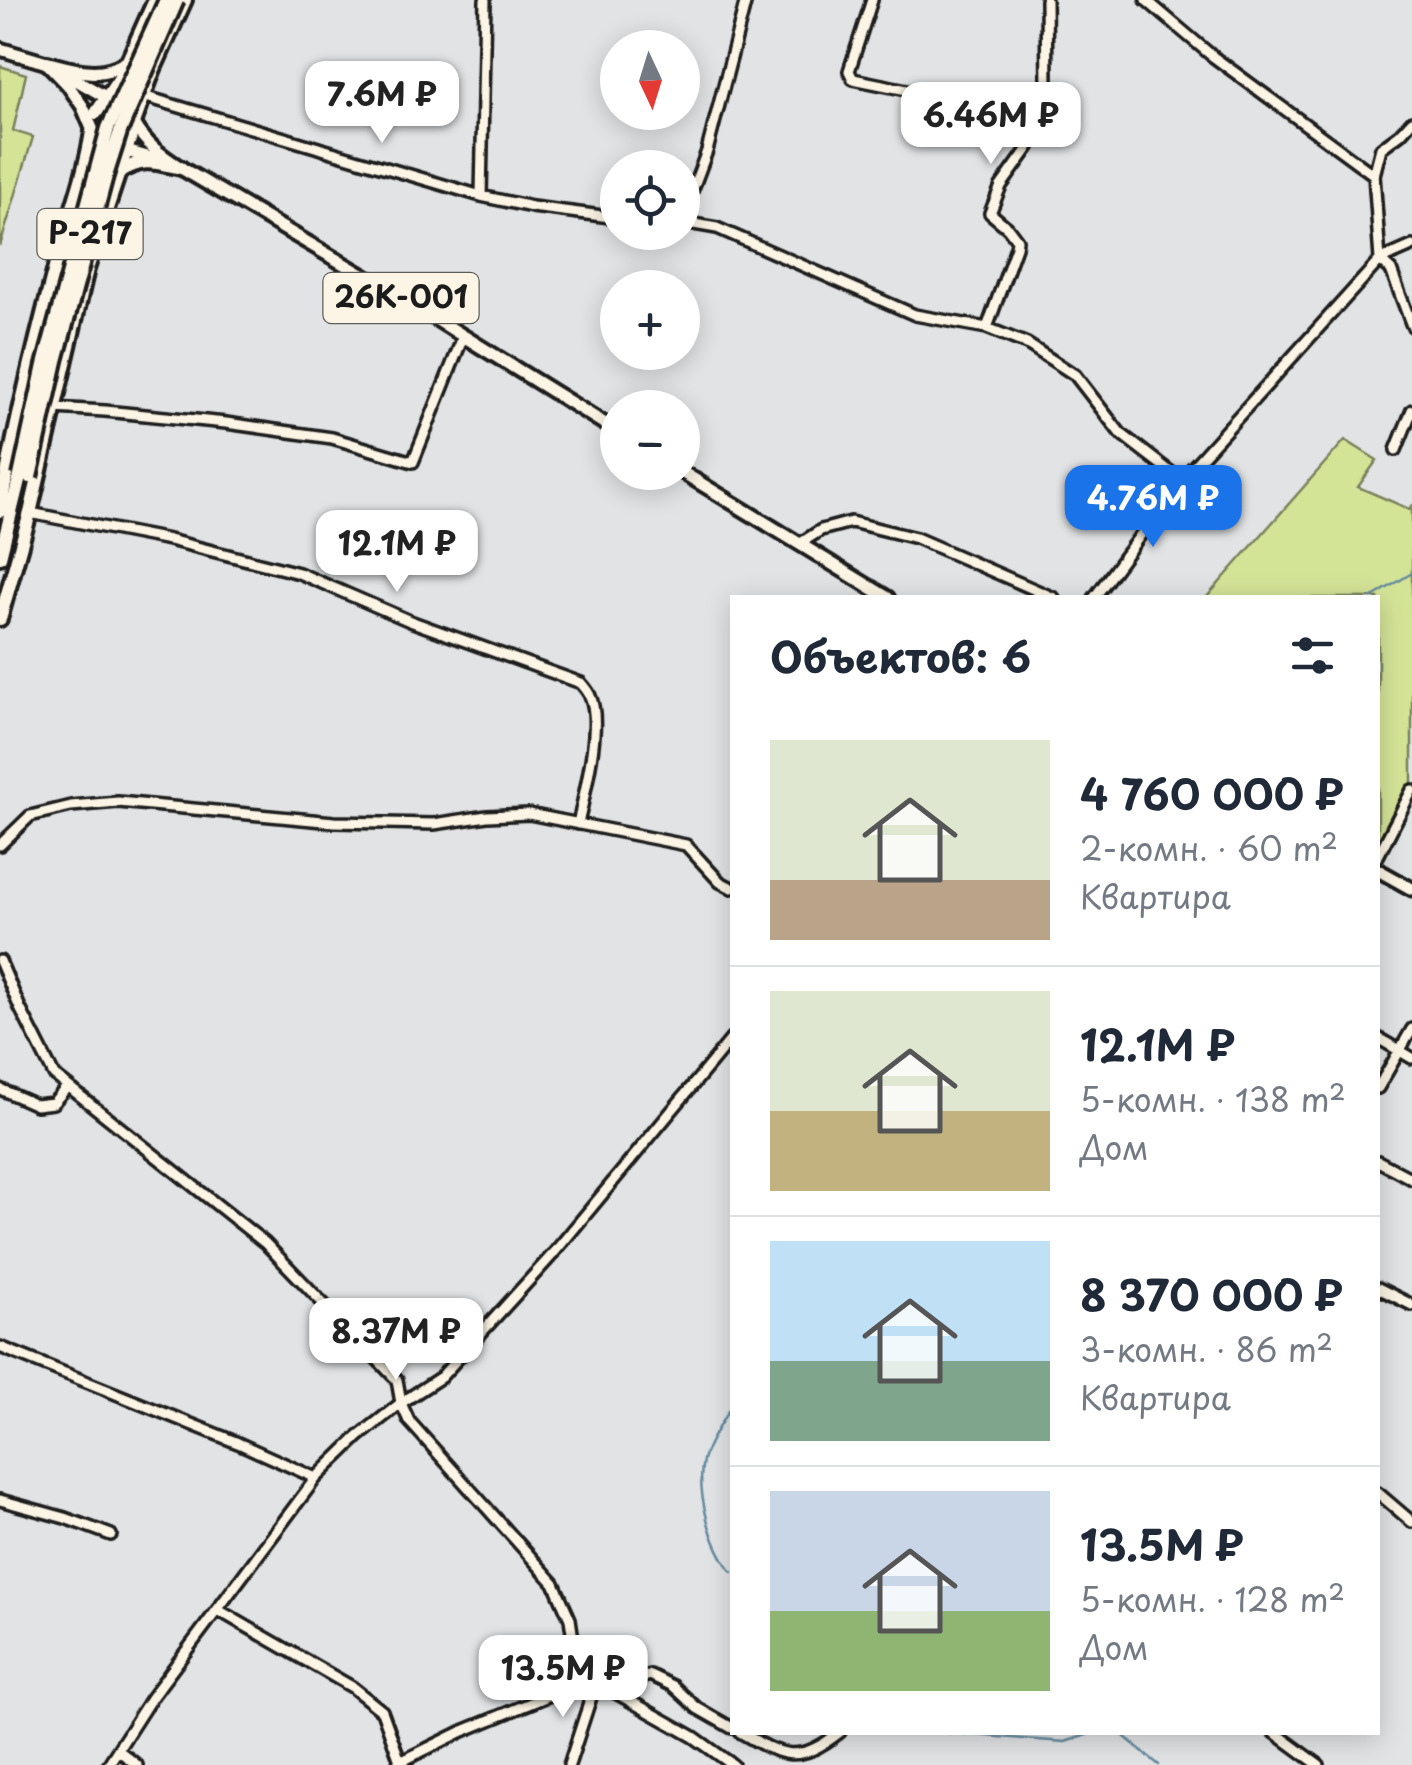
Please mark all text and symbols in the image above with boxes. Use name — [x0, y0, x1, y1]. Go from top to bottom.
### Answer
north arrow — [600, 30, 700, 130]
map controls — [600, 30, 700, 490]
pin: 7.6M ₽ — [301, 61, 463, 146]
text: 7.6M ₽ — [327, 69, 437, 117]
pin: 6.46M ₽ — [899, 82, 1083, 167]
text: 6.46M ₽ — [923, 90, 1059, 138]
button: locate — [600, 150, 700, 250]
road number: Р-217 — [38, 209, 142, 259]
button: + — [600, 270, 700, 370]
road number: 26К-001 — [324, 273, 478, 323]
button: − — [600, 390, 700, 490]
pin: 4.76M ₽ — [1061, 465, 1245, 550]
text: 4.76M ₽ — [1087, 473, 1219, 521]
pin: 12.1M ₽ — [305, 510, 489, 595]
text: 12.1M ₽ — [338, 518, 456, 566]
text: Объектов: 6 — [770, 624, 1031, 687]
icon: filters — [1285, 628, 1340, 683]
text: 4 760 000 ₽ — [1080, 761, 1344, 824]
icon: home — [850, 780, 970, 900]
text: 2-комн. · 60 m² — [1080, 824, 1338, 872]
text: Квартира — [1080, 872, 1231, 920]
text: 12.1M ₽ — [1080, 1012, 1235, 1075]
icon: home — [850, 1031, 970, 1151]
text: 5-комн. · 138 m² — [1080, 1075, 1346, 1123]
text: Дом — [1080, 1123, 1149, 1171]
text: 8 370 000 ₽ — [1080, 1262, 1343, 1325]
icon: home — [850, 1281, 970, 1401]
pin: 8.37M ₽ — [304, 1298, 488, 1383]
text: 8.37M ₽ — [331, 1306, 461, 1354]
text: 3-комн. · 86 m² — [1080, 1325, 1333, 1373]
text: Квартира — [1080, 1373, 1231, 1421]
text: 13.5M ₽ — [1080, 1512, 1244, 1575]
icon: home — [850, 1531, 970, 1651]
text: 5-комн. · 128 m² — [1080, 1575, 1345, 1623]
text: Дом — [1080, 1623, 1149, 1671]
pin: 13.5M ₽ — [471, 1635, 655, 1720]
text: 13.5M ₽ — [501, 1643, 625, 1691]

